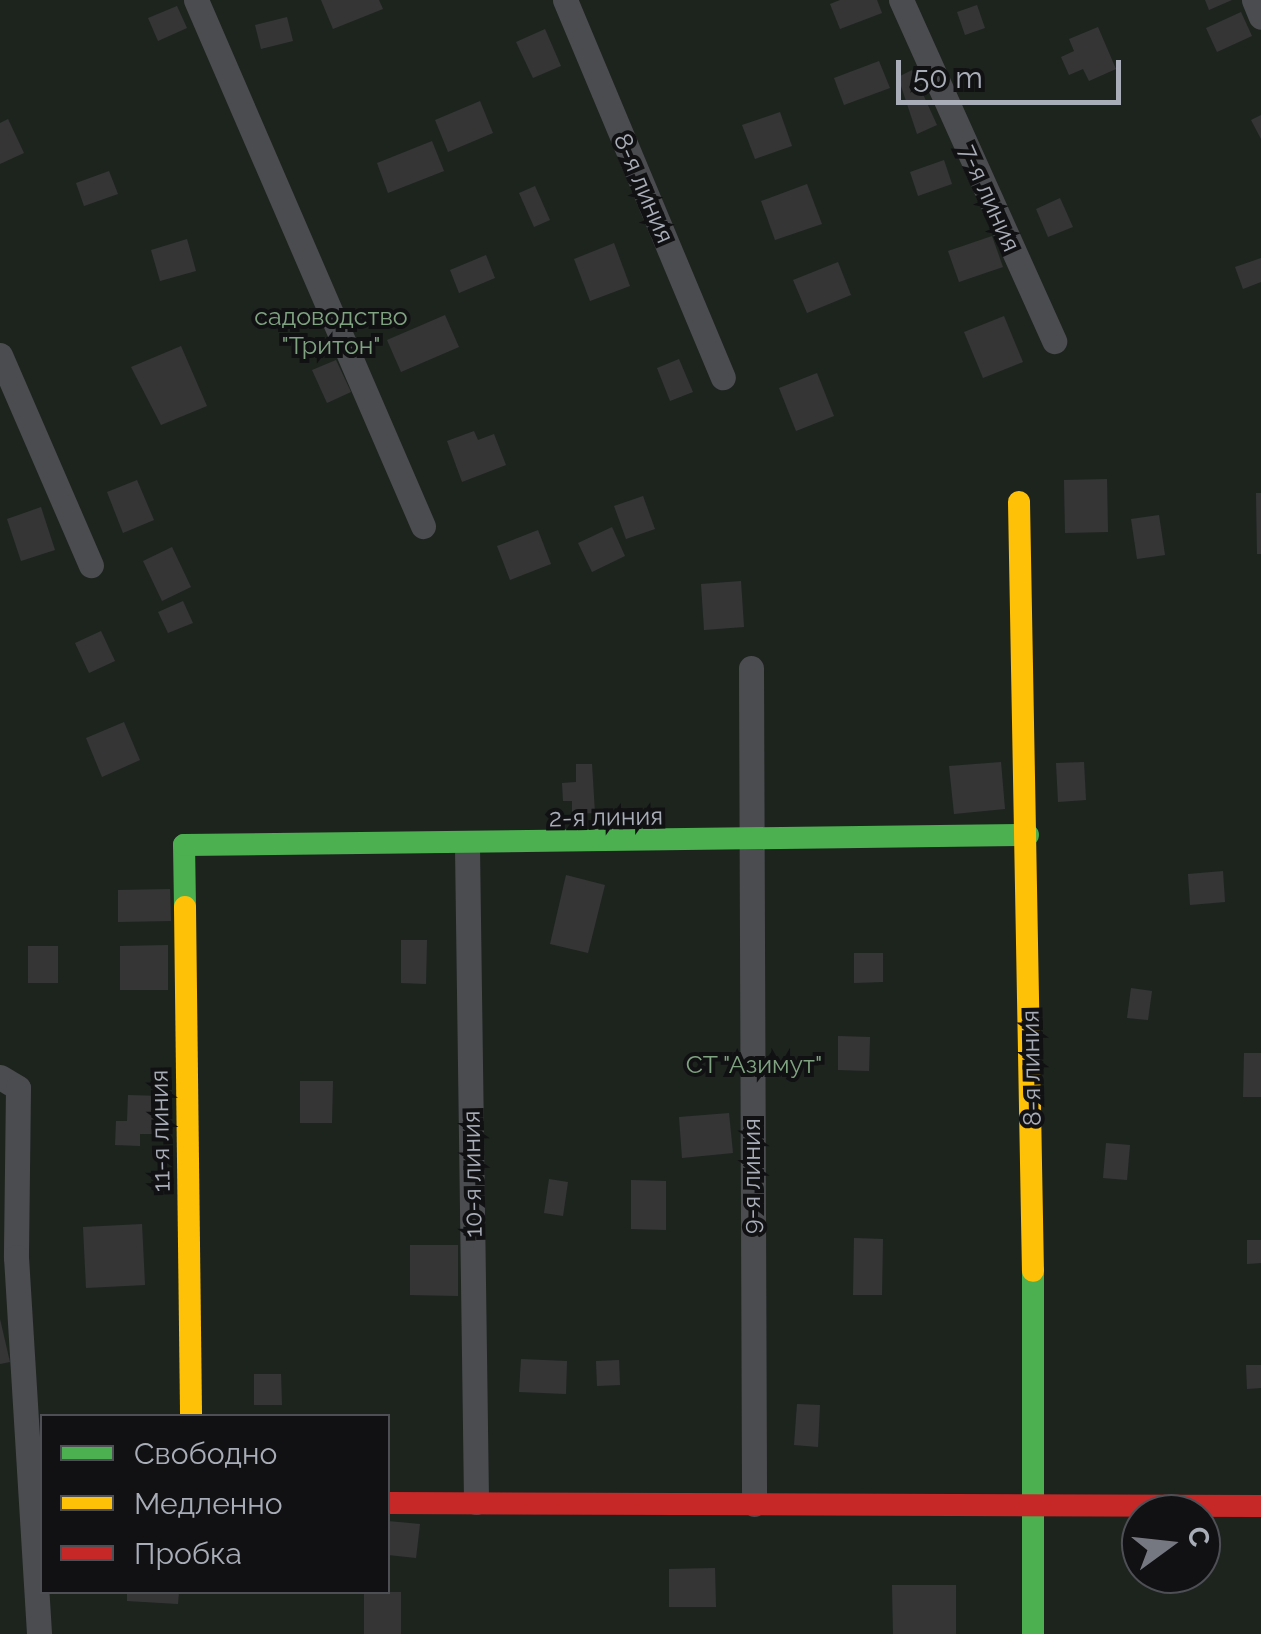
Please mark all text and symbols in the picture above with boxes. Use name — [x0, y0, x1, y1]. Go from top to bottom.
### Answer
scale bar — [901, 40, 1126, 102]
text: 50 m — [913, 60, 983, 95]
street label: 8-я линия — [608, 129, 680, 247]
street label: 7-я линия — [953, 140, 1027, 256]
park label: садоводство "Тритон" — [254, 302, 408, 361]
street label: 2-я линия — [549, 801, 663, 833]
street label: 8-я линия — [1015, 1010, 1047, 1126]
park label: СТ "Азимут" — [685, 1049, 823, 1079]
street label: 11-я линия — [144, 1070, 176, 1192]
street label: 10-я линия — [456, 1110, 488, 1238]
street label: 9-я линия — [736, 1118, 766, 1234]
legend — [40, 1414, 390, 1594]
text: Свободно — [134, 1436, 277, 1471]
text: Медленно — [134, 1486, 283, 1521]
north arrow — [1121, 1494, 1221, 1594]
text: С — [1180, 1523, 1217, 1550]
text: Пробка — [134, 1536, 242, 1571]

